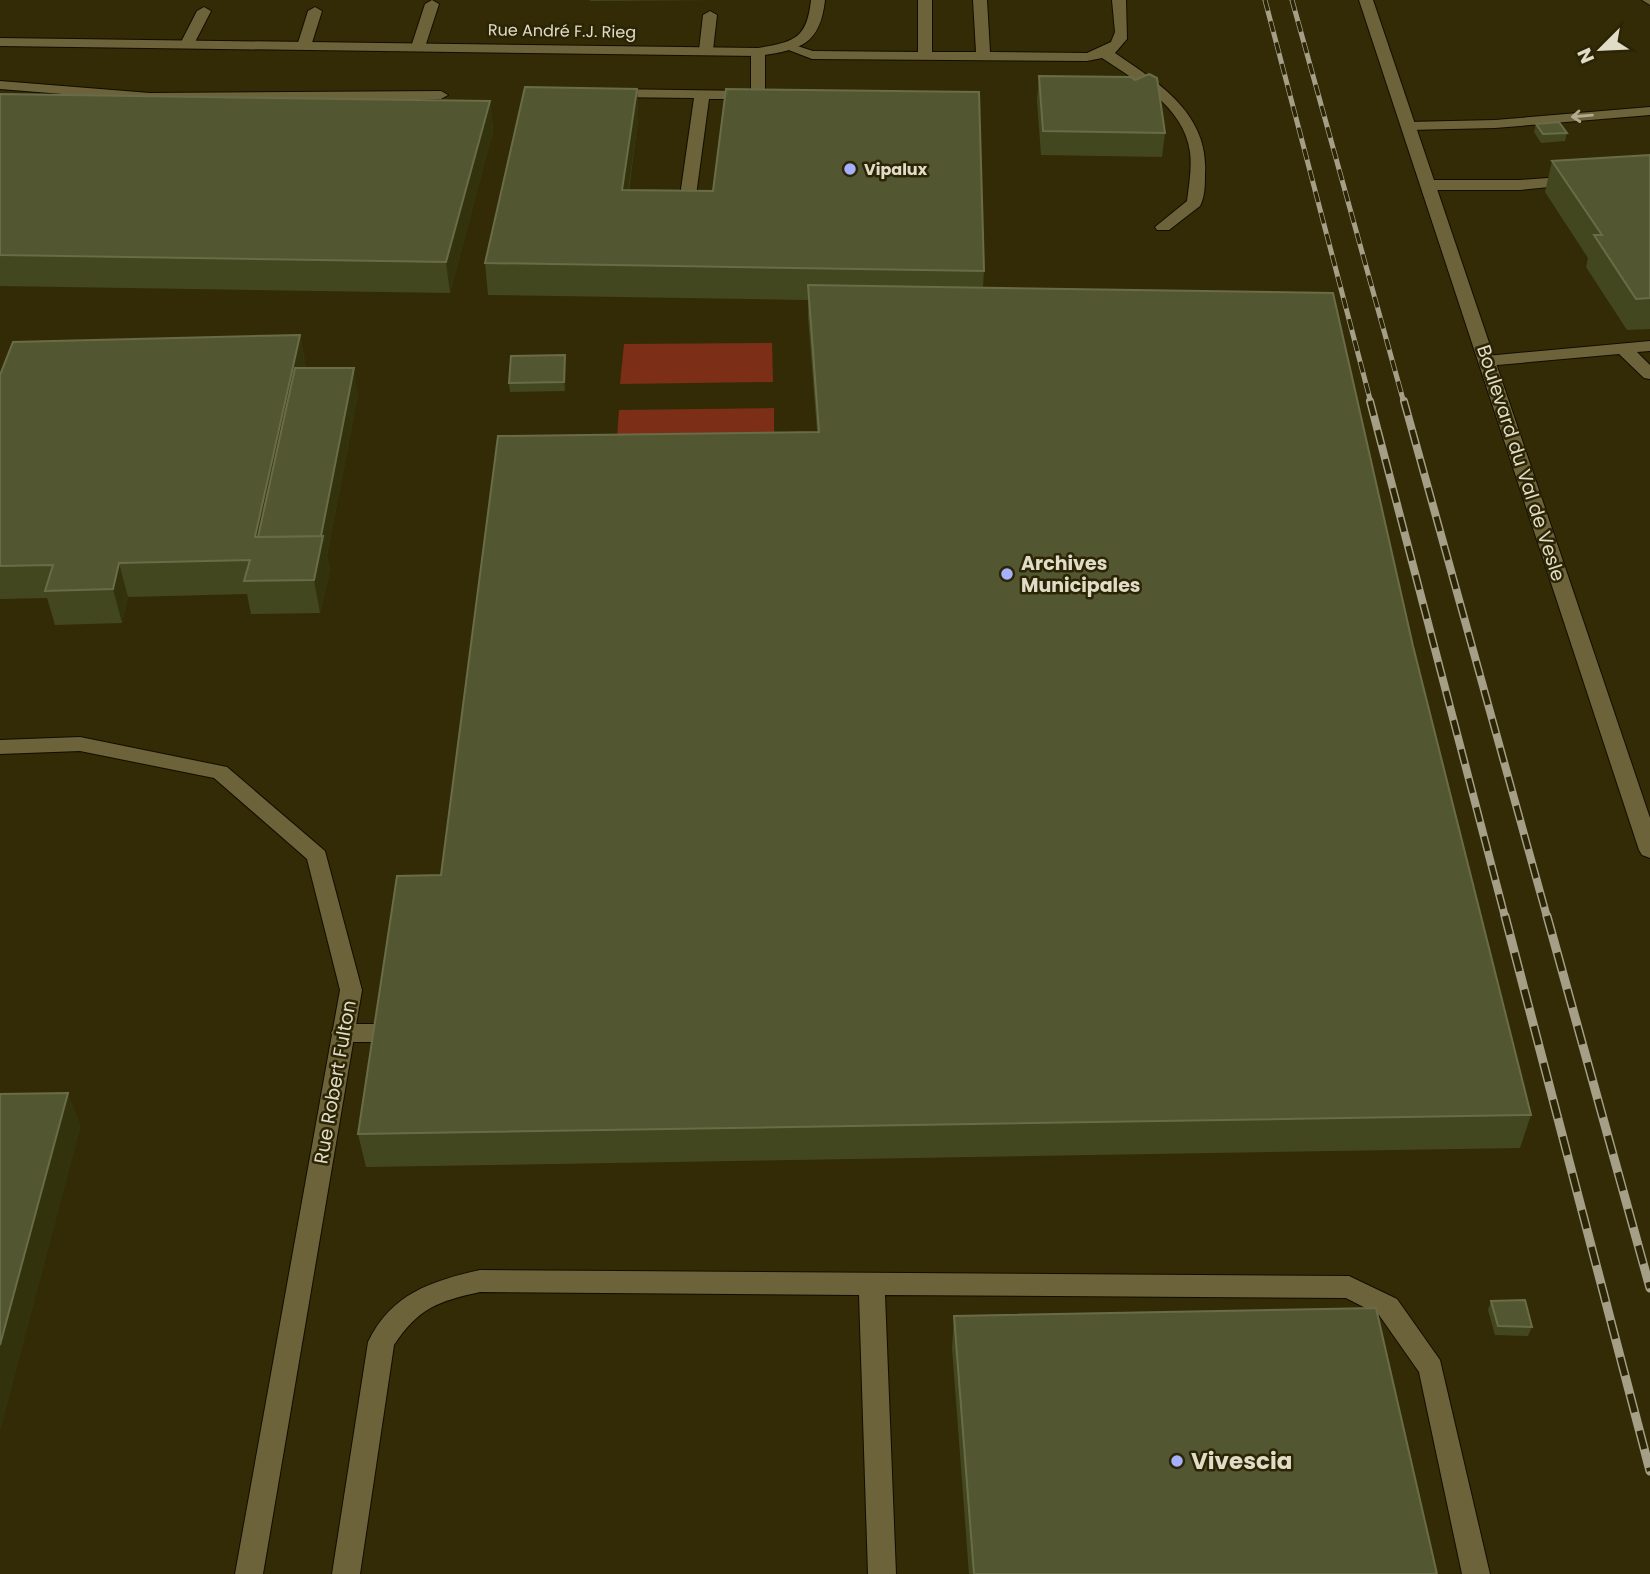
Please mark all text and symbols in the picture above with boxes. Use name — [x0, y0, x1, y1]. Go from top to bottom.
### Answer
north arrow — [1566, 14, 1636, 84]
street label: Rue André F.J. Rieg — [488, 18, 636, 44]
text: N — [1571, 44, 1601, 68]
one-way arrow — [1571, 110, 1594, 123]
place label: Vipalux — [864, 158, 928, 181]
marker: Vipalux — [842, 161, 858, 177]
street label: Boulevard du Val de Vesle — [1470, 341, 1572, 585]
place label: Archives Municipales — [1021, 550, 1140, 599]
marker: Archives Municipales — [999, 566, 1015, 582]
street label: Rue Robert Fulton — [307, 998, 363, 1166]
place label: Vivescia — [1191, 1445, 1292, 1477]
marker: Vivescia — [1169, 1453, 1185, 1469]

